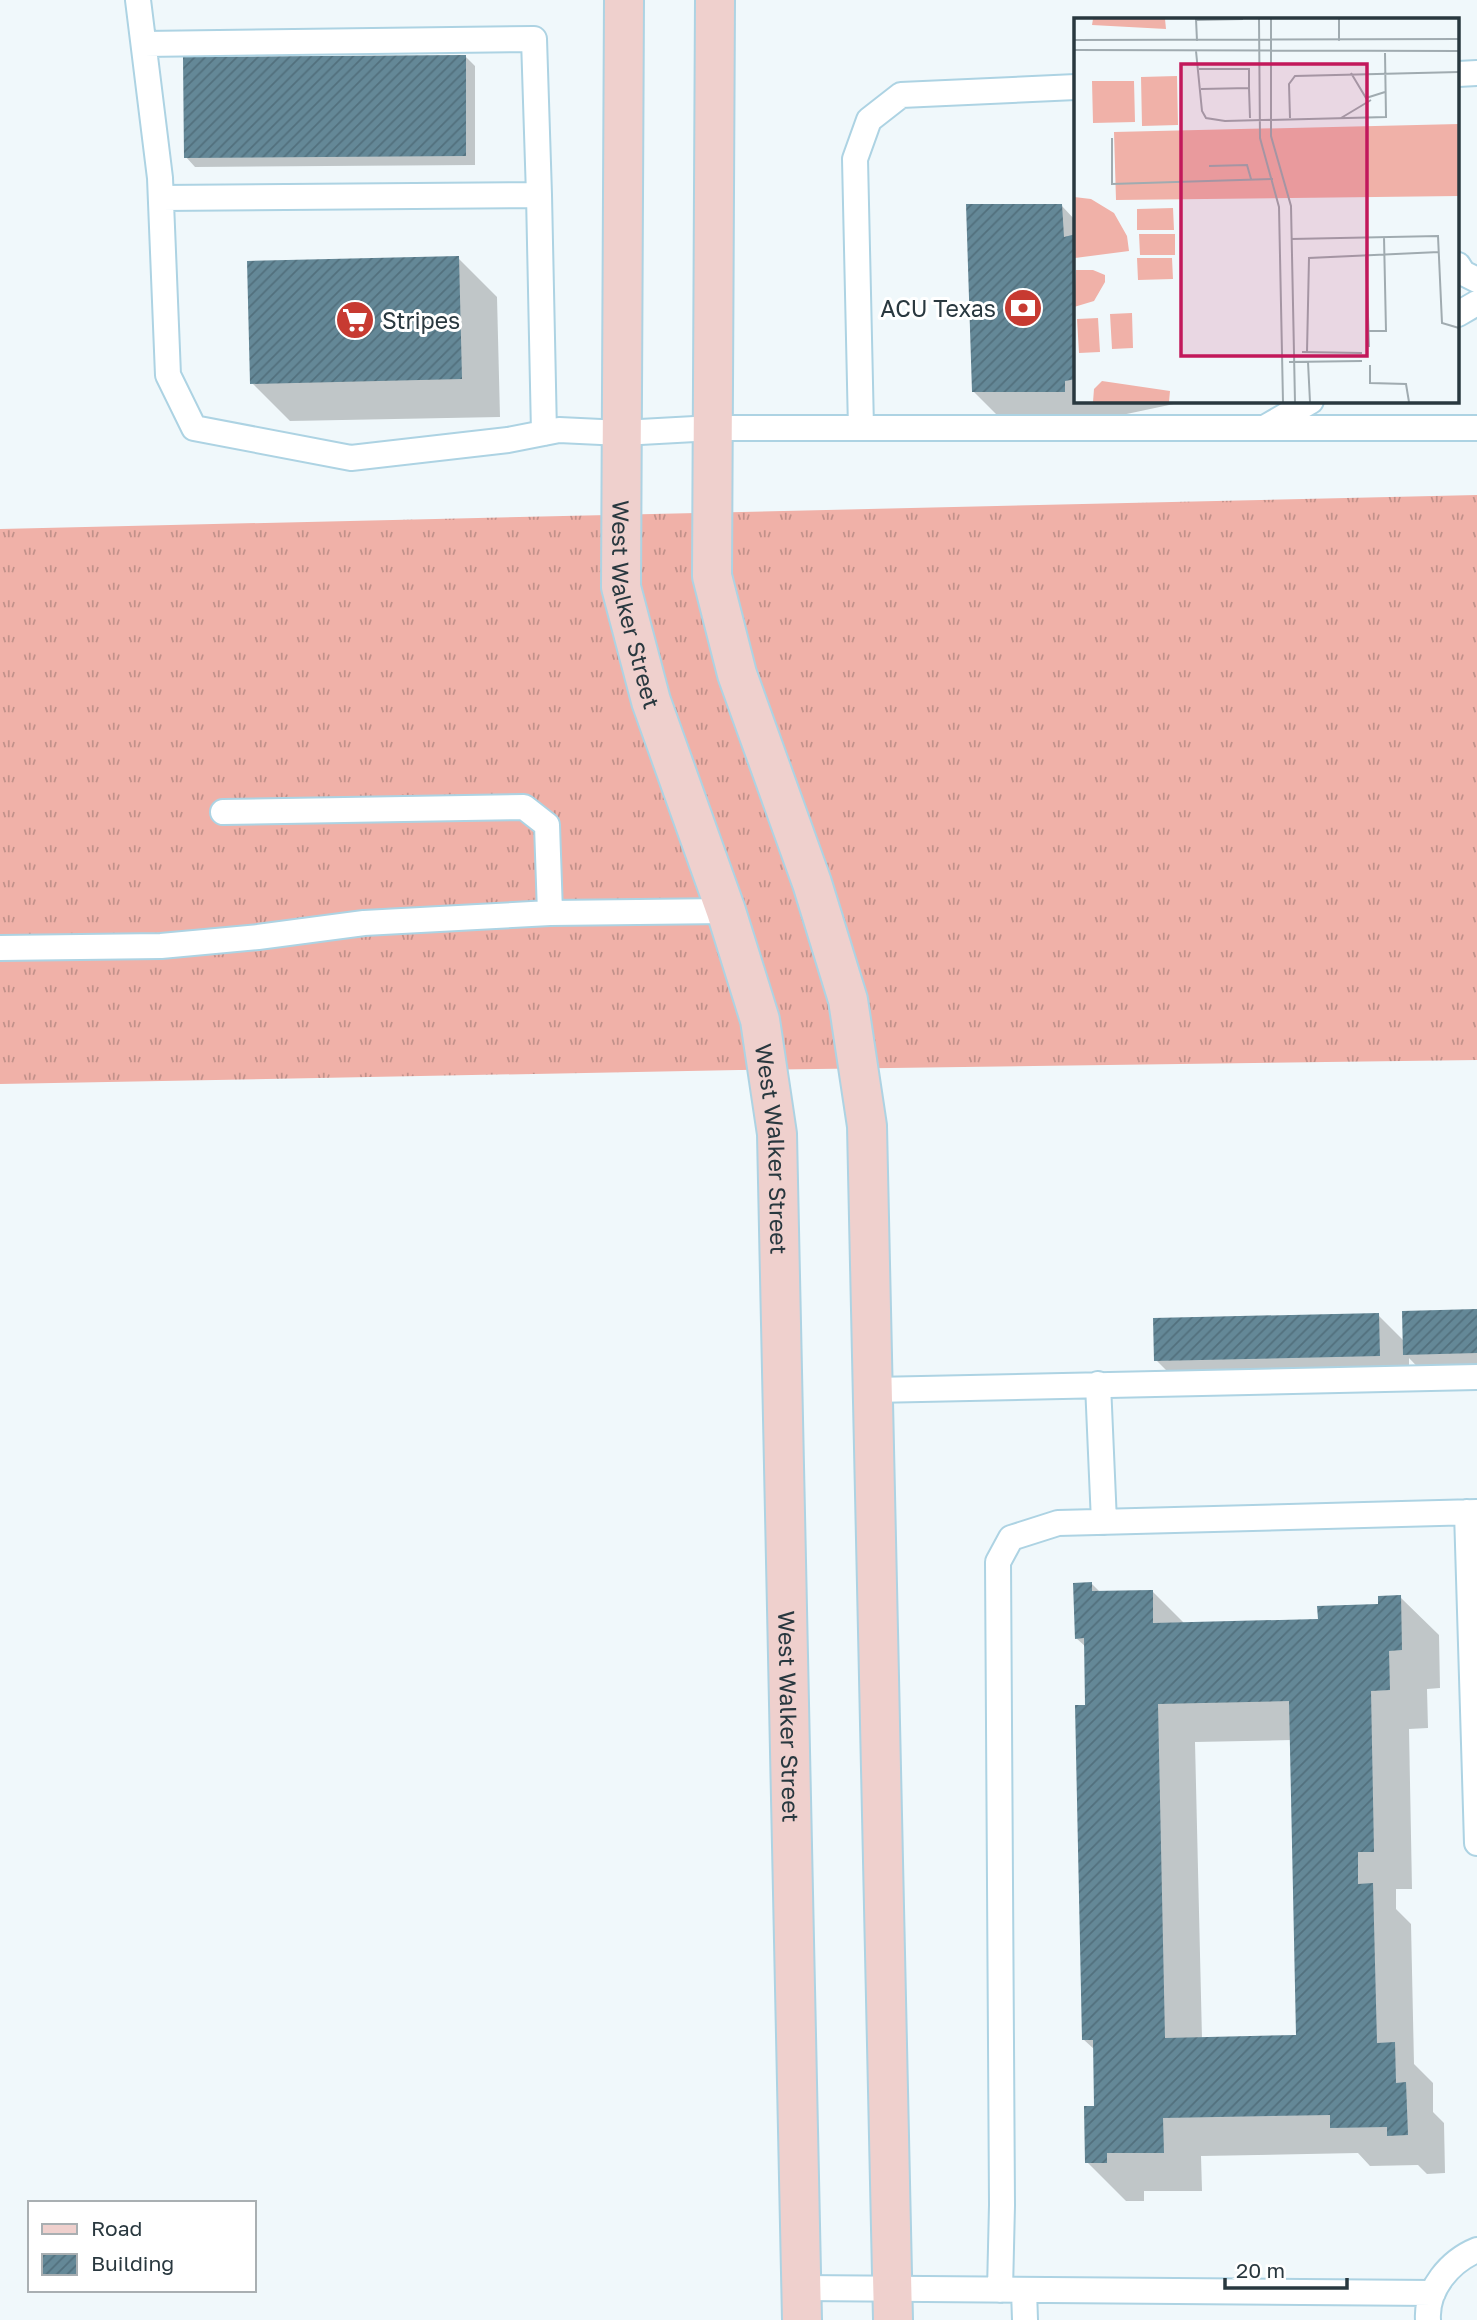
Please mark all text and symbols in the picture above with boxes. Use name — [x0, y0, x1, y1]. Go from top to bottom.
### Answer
inset map — [1074, 18, 1460, 402]
bank icon: ACU Texas — [1002, 287, 1044, 329]
place label: ACU Texas — [880, 294, 996, 322]
supermarket icon: Stripes — [334, 299, 376, 341]
place label: Stripes — [382, 306, 460, 334]
street label: West Walker Street — [606, 500, 667, 712]
street label: West Walker Street — [750, 1042, 794, 1255]
street label: West Walker Street — [773, 1610, 806, 1823]
legend — [28, 2201, 256, 2292]
text: Road — [91, 2215, 142, 2241]
scale bar — [1225, 2246, 1348, 2290]
text: Building — [91, 2250, 174, 2276]
text: 20 m — [1236, 2257, 1285, 2283]

